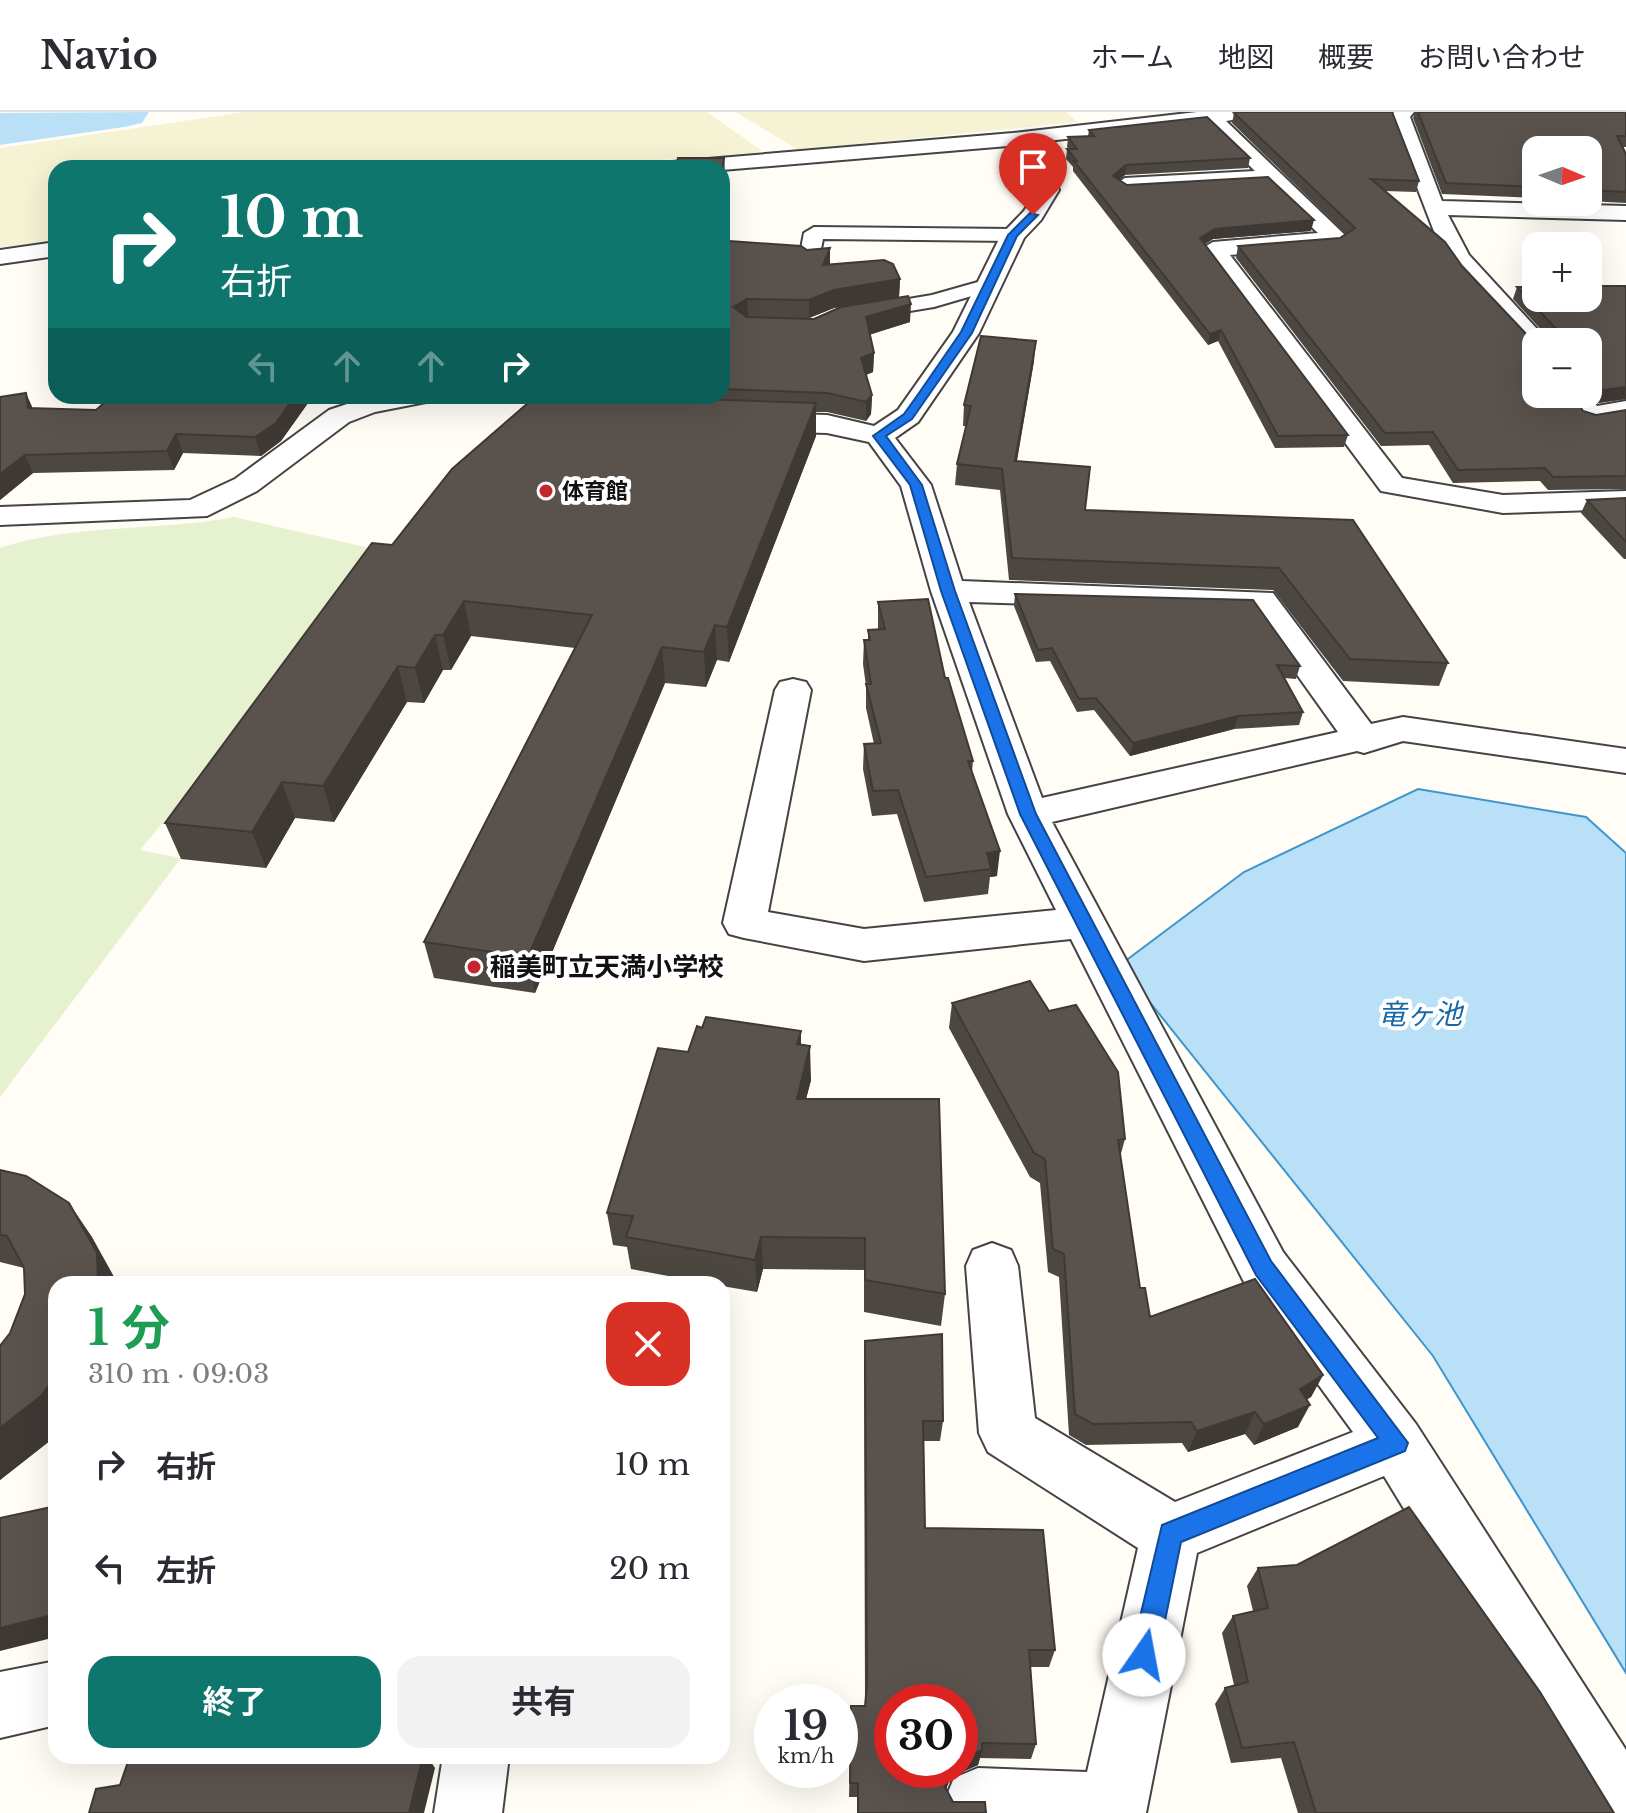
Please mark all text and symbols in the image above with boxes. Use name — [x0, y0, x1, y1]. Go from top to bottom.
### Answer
text: Navio — [40, 32, 158, 79]
text: ホーム — [1091, 40, 1174, 75]
text: 地図 — [1218, 40, 1274, 75]
text: 概要 — [1318, 40, 1374, 75]
text: お問い合わせ — [1418, 40, 1586, 75]
pin — [999, 133, 1067, 215]
north arrow — [1522, 136, 1602, 216]
map controls — [1522, 136, 1602, 408]
icon: arrive — [1011, 145, 1055, 189]
text: 10 m — [220, 183, 364, 252]
icon: right — [88, 192, 192, 296]
button: + — [1522, 232, 1602, 312]
text: 右折 — [220, 259, 292, 304]
button: − — [1522, 328, 1602, 408]
icon: left — [241, 344, 285, 388]
icon: ahead — [325, 344, 369, 388]
icon: ahead — [409, 344, 453, 388]
icon: right — [493, 344, 537, 388]
place label: 体育館 — [562, 478, 628, 505]
marker: 体育館 — [537, 482, 555, 500]
place label: 稲美町立天満小学校 — [490, 951, 724, 983]
marker: 稲美町立天満小学校 — [465, 958, 483, 976]
water label: 竜ヶ池 — [1378, 997, 1465, 1032]
text: 1 分 — [88, 1298, 170, 1358]
button: close — [606, 1302, 690, 1386]
text: 310 m · 09:03 — [88, 1358, 269, 1390]
icon: right — [88, 1442, 132, 1486]
text: 10 m — [614, 1446, 690, 1483]
text: 右折 — [156, 1448, 216, 1485]
icon: left — [88, 1546, 132, 1590]
text: 20 m — [609, 1550, 690, 1587]
text: 左折 — [156, 1552, 216, 1589]
position arrow — [1102, 1613, 1186, 1697]
button: 終了 — [88, 1656, 381, 1748]
button: 共有 — [397, 1656, 690, 1748]
speed limit sign: 30 — [874, 1684, 978, 1788]
text: 19 — [784, 1701, 828, 1751]
text: km/h — [778, 1744, 834, 1768]

